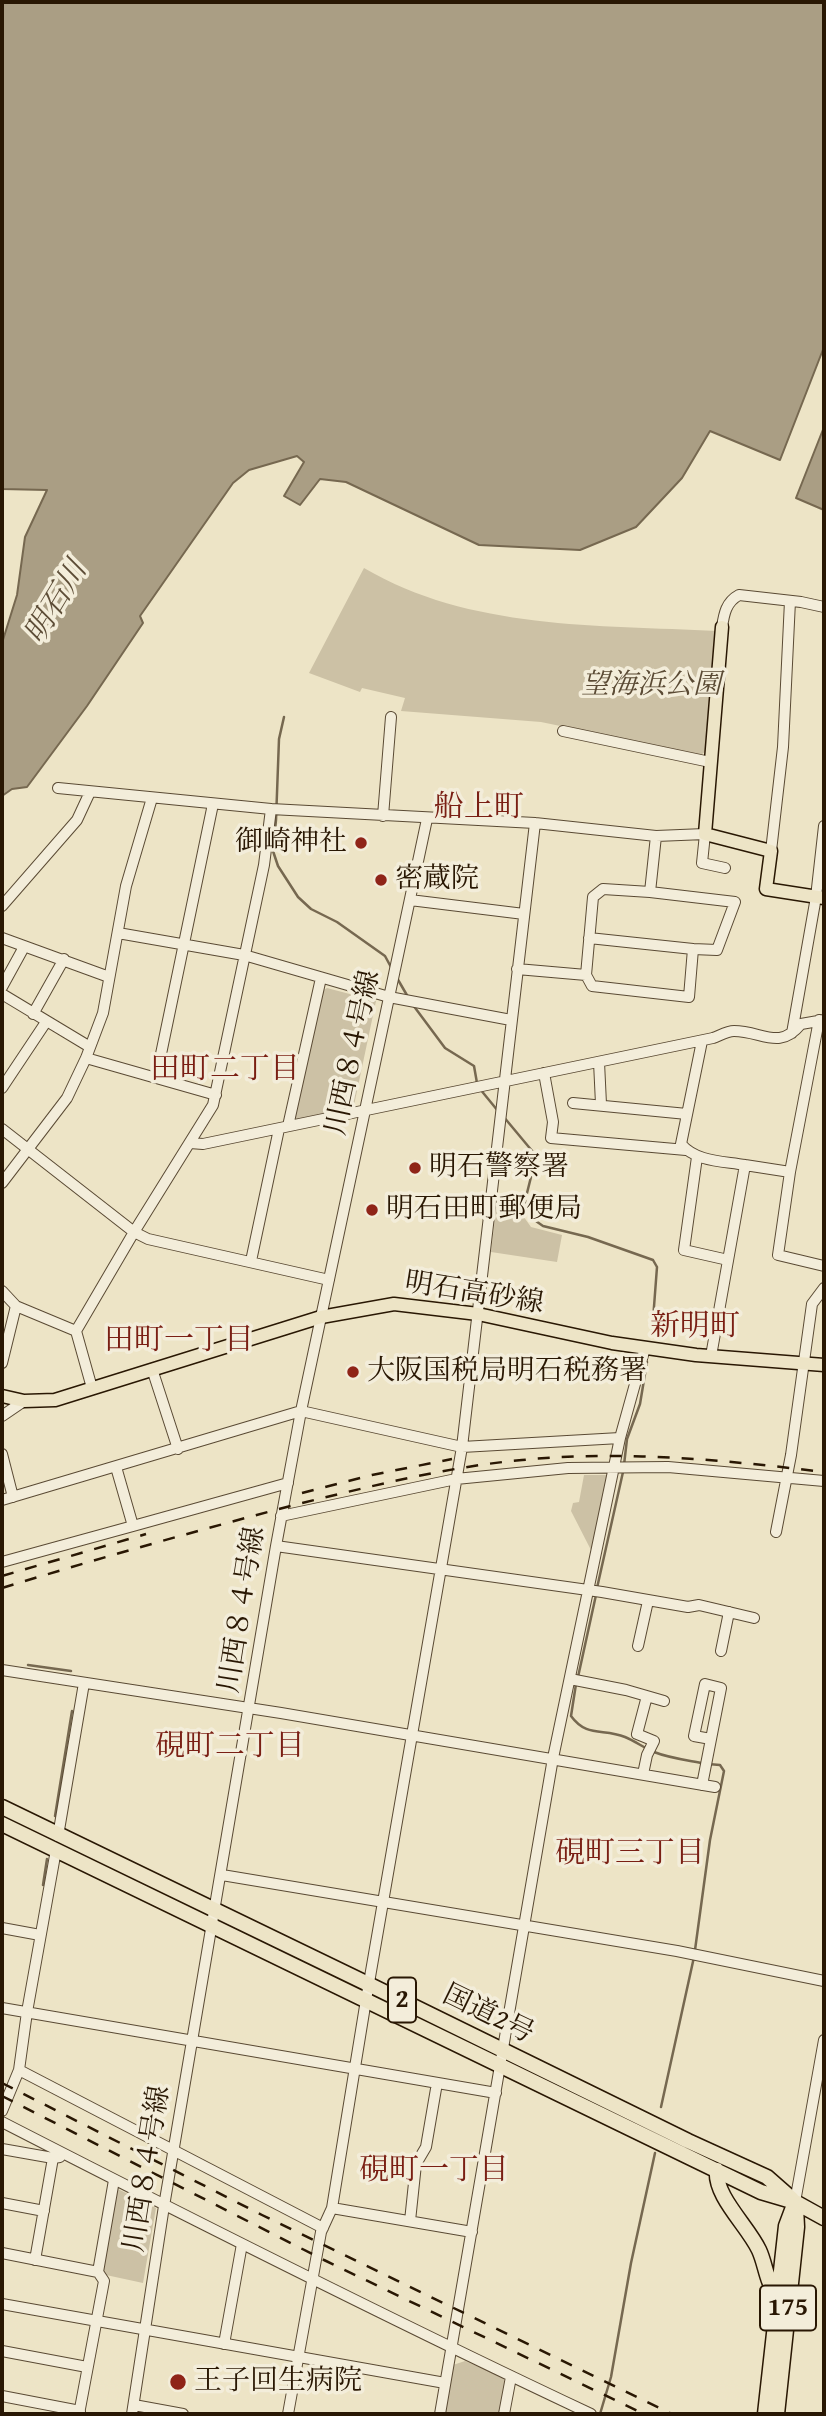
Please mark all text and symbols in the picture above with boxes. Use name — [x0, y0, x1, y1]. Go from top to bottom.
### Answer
water label: 明石川 — [18, 555, 96, 651]
park label: 望海浜公園 — [581, 669, 721, 703]
district label: 船上町 — [434, 790, 524, 826]
place label: 御崎神社 — [235, 826, 347, 860]
marker: 御崎神社 — [353, 835, 369, 851]
place label: 密蔵院 — [395, 863, 479, 897]
marker: 密蔵院 — [373, 872, 389, 888]
street label: 川西８４号線 — [320, 967, 388, 1139]
district label: 田町二丁目 — [150, 1052, 300, 1088]
place label: 明石警察署 — [429, 1151, 569, 1185]
marker: 明石警察署 — [407, 1160, 423, 1176]
place label: 明石田町郵便局 — [386, 1193, 582, 1227]
marker: 明石田町郵便局 — [364, 1202, 380, 1218]
street label: 明石高砂線 — [402, 1266, 546, 1322]
district label: 新明町 — [650, 1309, 740, 1345]
district label: 田町一丁目 — [104, 1323, 254, 1359]
place label: 大阪国税局明石税務署 — [367, 1355, 647, 1389]
marker: 大阪国税局明石税務署 — [345, 1364, 361, 1380]
street label: 川西８４号線 — [213, 1524, 273, 1696]
district label: 硯町二丁目 — [155, 1729, 305, 1765]
district label: 硯町三丁目 — [555, 1836, 705, 1872]
road number: 2 — [388, 1978, 416, 2022]
street label: 国道2号 — [437, 1979, 539, 2051]
street label: 川西８４号線 — [118, 2083, 178, 2255]
district label: 硯町一丁目 — [359, 2153, 509, 2189]
road number: 175 — [760, 2286, 816, 2330]
place label: 王子回生病院 — [194, 2365, 362, 2399]
marker: 王子回生病院 — [168, 2372, 188, 2392]

